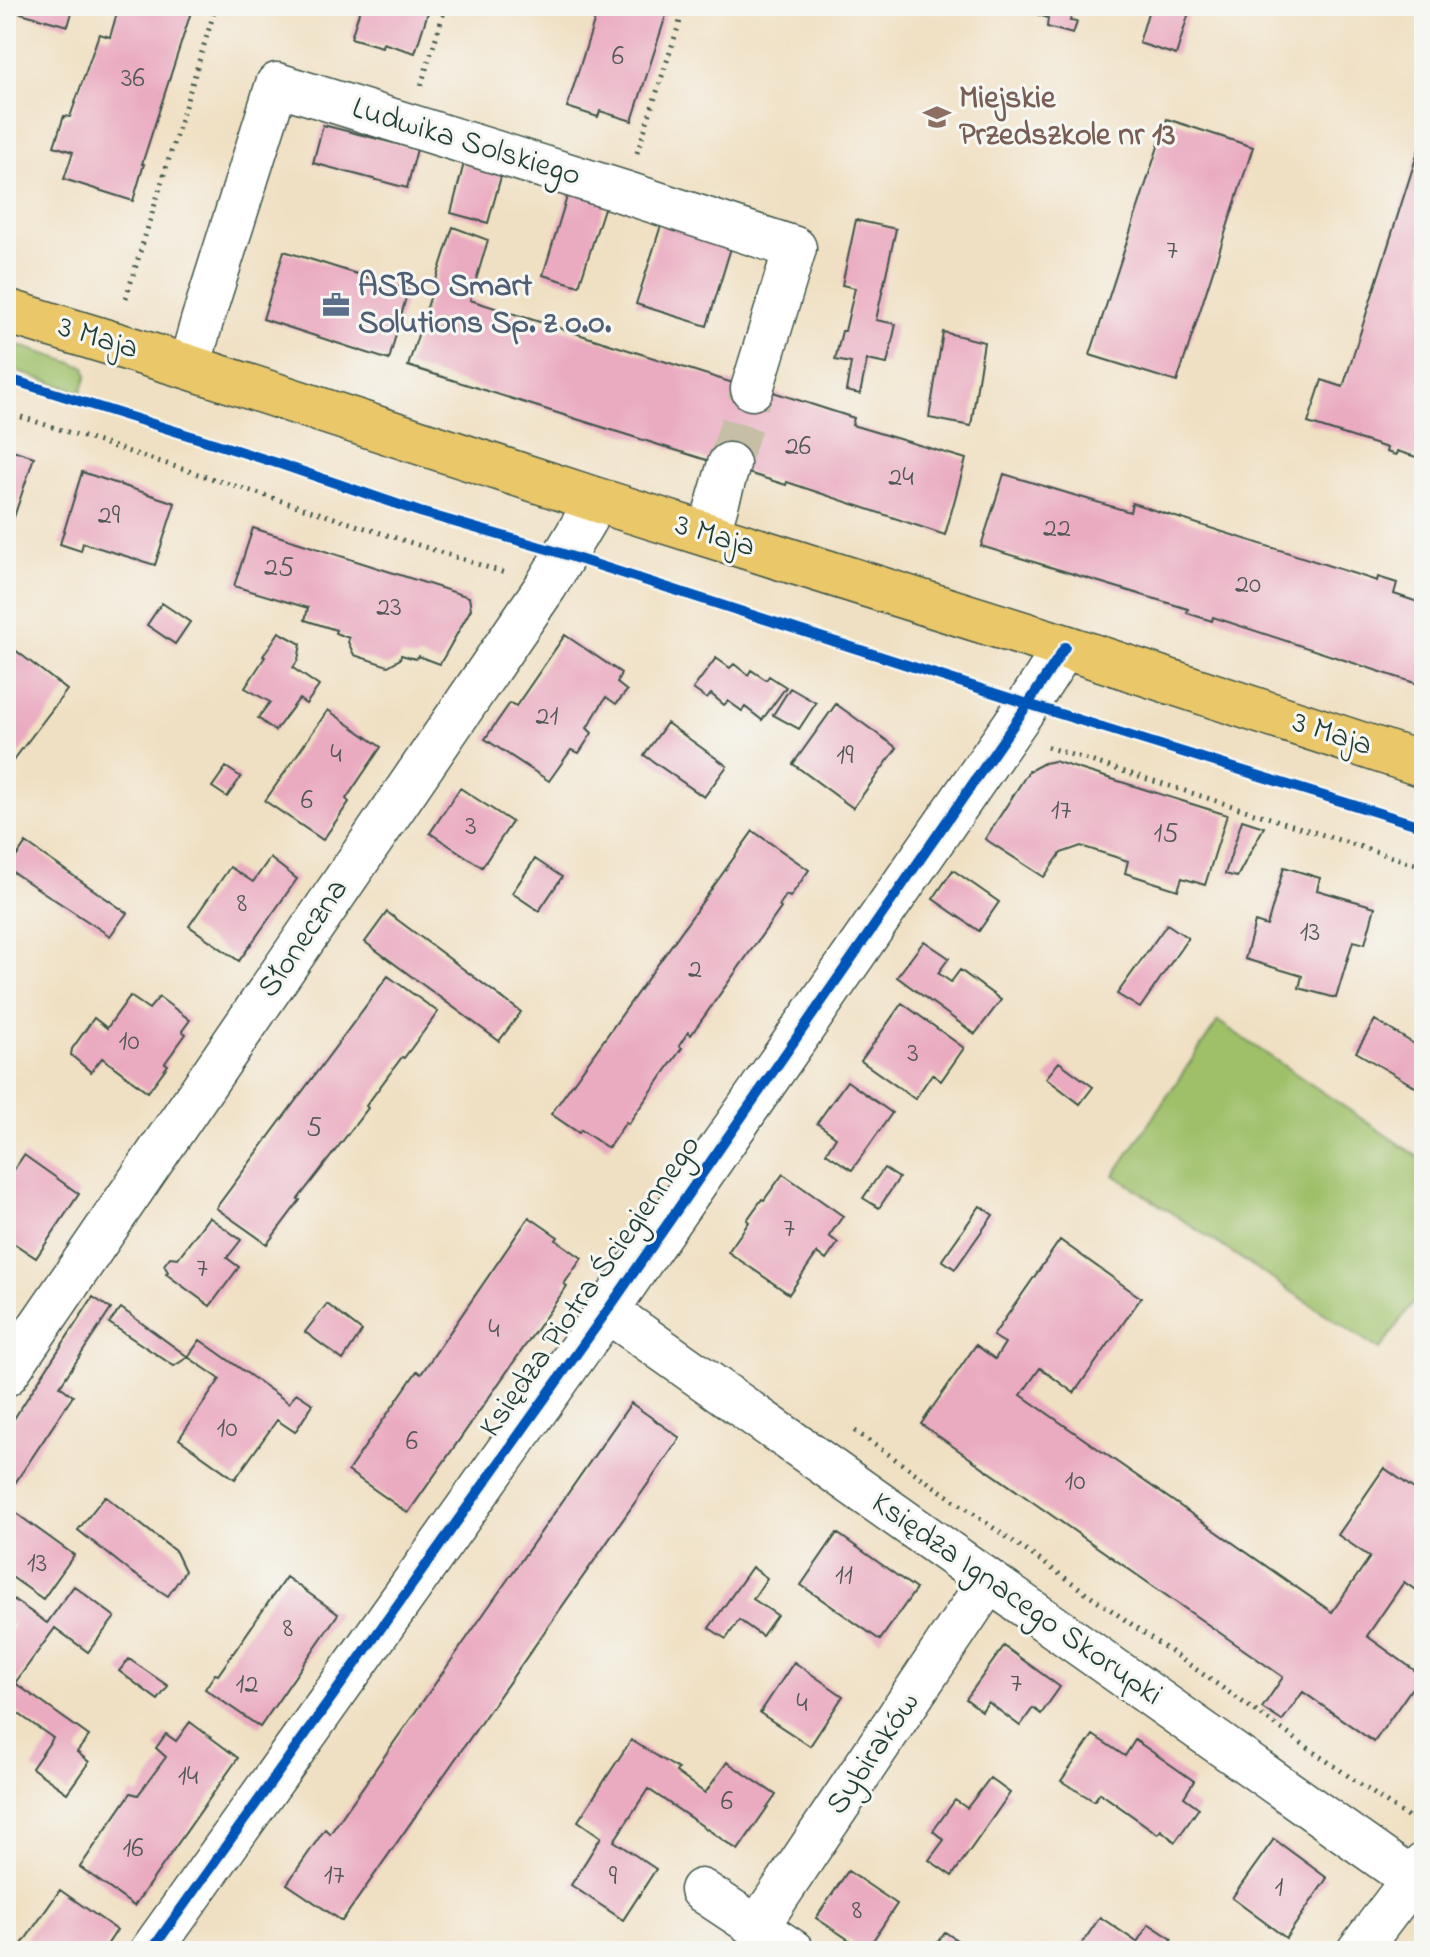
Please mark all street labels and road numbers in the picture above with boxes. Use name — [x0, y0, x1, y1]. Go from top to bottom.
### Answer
street label: Ludwika Solskiego — [346, 86, 586, 200]
street label: 3 Maja — [52, 305, 144, 373]
street label: 3 Maja — [669, 503, 761, 571]
street label: 3 Maja — [1286, 700, 1378, 770]
street label: Słoneczna — [247, 870, 361, 1008]
street label: Księdza Piotra Ściegiennego — [469, 1126, 713, 1448]
street label: Księdza Ignacego Skorupki — [861, 1481, 1171, 1719]
street label: Sybiraków — [815, 1683, 933, 1825]

